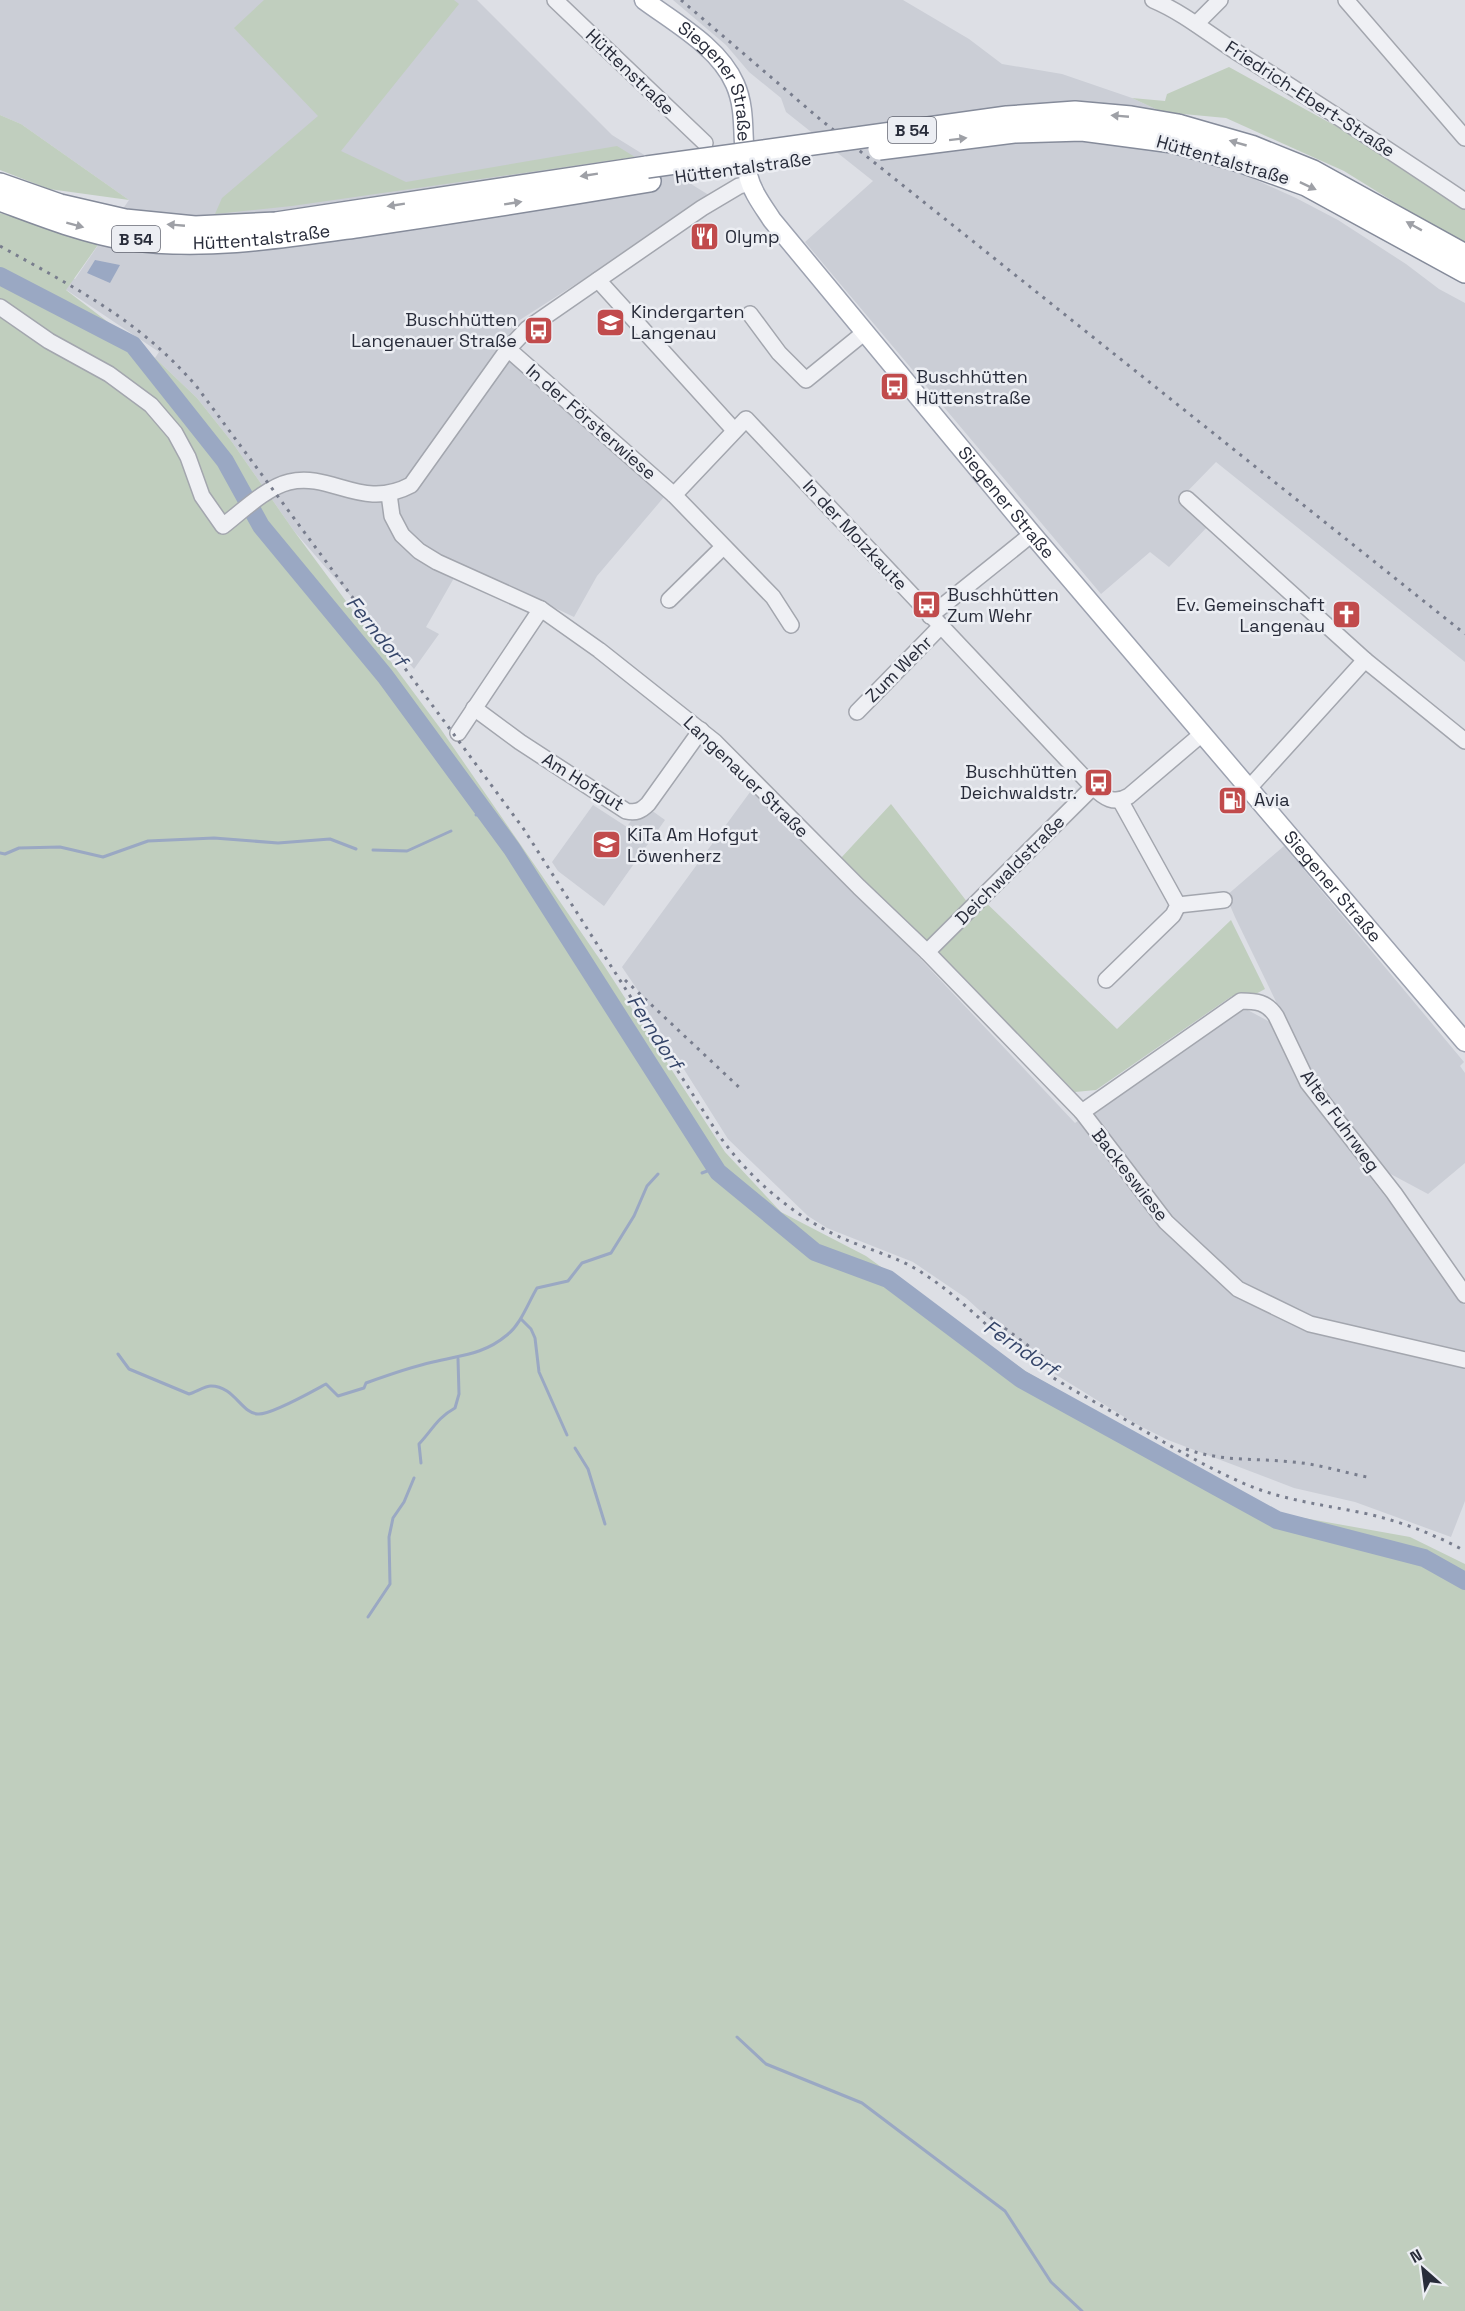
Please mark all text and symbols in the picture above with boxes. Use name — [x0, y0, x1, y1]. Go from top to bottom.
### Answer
street label: Siegener Straße — [674, 16, 756, 142]
street label: Hüttenstraße — [581, 23, 680, 120]
street label: Friedrich-Ebert-Straße — [1221, 35, 1399, 162]
one-way arrow — [1110, 111, 1129, 121]
road number: B 54 — [888, 117, 936, 143]
street label: Hüttentalstraße — [1154, 129, 1292, 190]
one-way arrow — [948, 134, 967, 144]
one-way arrow — [1229, 138, 1247, 147]
street label: Hüttentalstraße — [673, 147, 813, 188]
one-way arrow — [579, 171, 598, 180]
one-way arrow — [1299, 182, 1316, 191]
one-way arrow — [504, 199, 523, 208]
one-way arrow — [387, 201, 406, 210]
street label: Hüttentalstraße — [193, 219, 331, 254]
one-way arrow — [166, 220, 185, 230]
one-way arrow — [66, 221, 84, 231]
restaurant icon: Olymp — [688, 221, 720, 253]
one-way arrow — [1405, 221, 1422, 231]
place label: Olymp — [725, 225, 780, 248]
road number: B 54 — [112, 226, 160, 252]
place label: Kindergarten Langenau — [631, 300, 744, 344]
school or university icon: Kindergarten Langenau — [594, 306, 626, 338]
place label: Buschhütten Langenauer Straße — [351, 308, 517, 352]
bus stop icon: Buschhütten Langenauer Straße — [522, 314, 554, 346]
street label: In der Försterwiese — [521, 359, 661, 485]
place label: Buschhütten Hüttenstraße — [916, 365, 1031, 409]
bus stop icon: Buschhütten Hüttenstraße — [879, 371, 911, 403]
street label: Siegener Straße — [953, 441, 1060, 563]
street label: In der Molzkaute — [798, 474, 913, 595]
place label: Buschhütten Zum Wehr — [947, 583, 1059, 627]
bus stop icon: Buschhütten Zum Wehr — [910, 589, 942, 621]
water label: Ferndorf — [340, 590, 416, 674]
place label: Ev. Gemeinschaft Langenau — [1176, 593, 1325, 637]
church icon: Ev. Gemeinschaft Langenau — [1330, 599, 1362, 631]
street label: Zum Wehr — [860, 630, 937, 707]
street label: Langenauer Straße — [679, 711, 814, 842]
street label: Am Hofgut — [538, 747, 629, 816]
place label: Buschhütten Deichwaldstr. — [960, 760, 1077, 804]
bus stop icon: Buschhütten Deichwaldstr. — [1082, 766, 1114, 798]
fuel station icon: Avia — [1217, 784, 1249, 816]
place label: Avia — [1254, 788, 1289, 811]
street label: Deichwaldstraße — [950, 810, 1069, 929]
place label: KiTa Am Hofgut Löwenherz — [627, 823, 759, 867]
street label: Siegener Straße — [1279, 826, 1387, 947]
school or university icon: KiTa Am Hofgut Löwenherz — [590, 829, 622, 861]
water label: Ferndorf — [621, 990, 690, 1077]
street label: Alter Fuhrweg — [1296, 1065, 1385, 1176]
street label: Backeswiese — [1087, 1124, 1174, 1226]
water label: Ferndorf — [979, 1314, 1066, 1384]
north arrow — [1393, 2239, 1453, 2299]
text: N — [1407, 2244, 1426, 2268]

